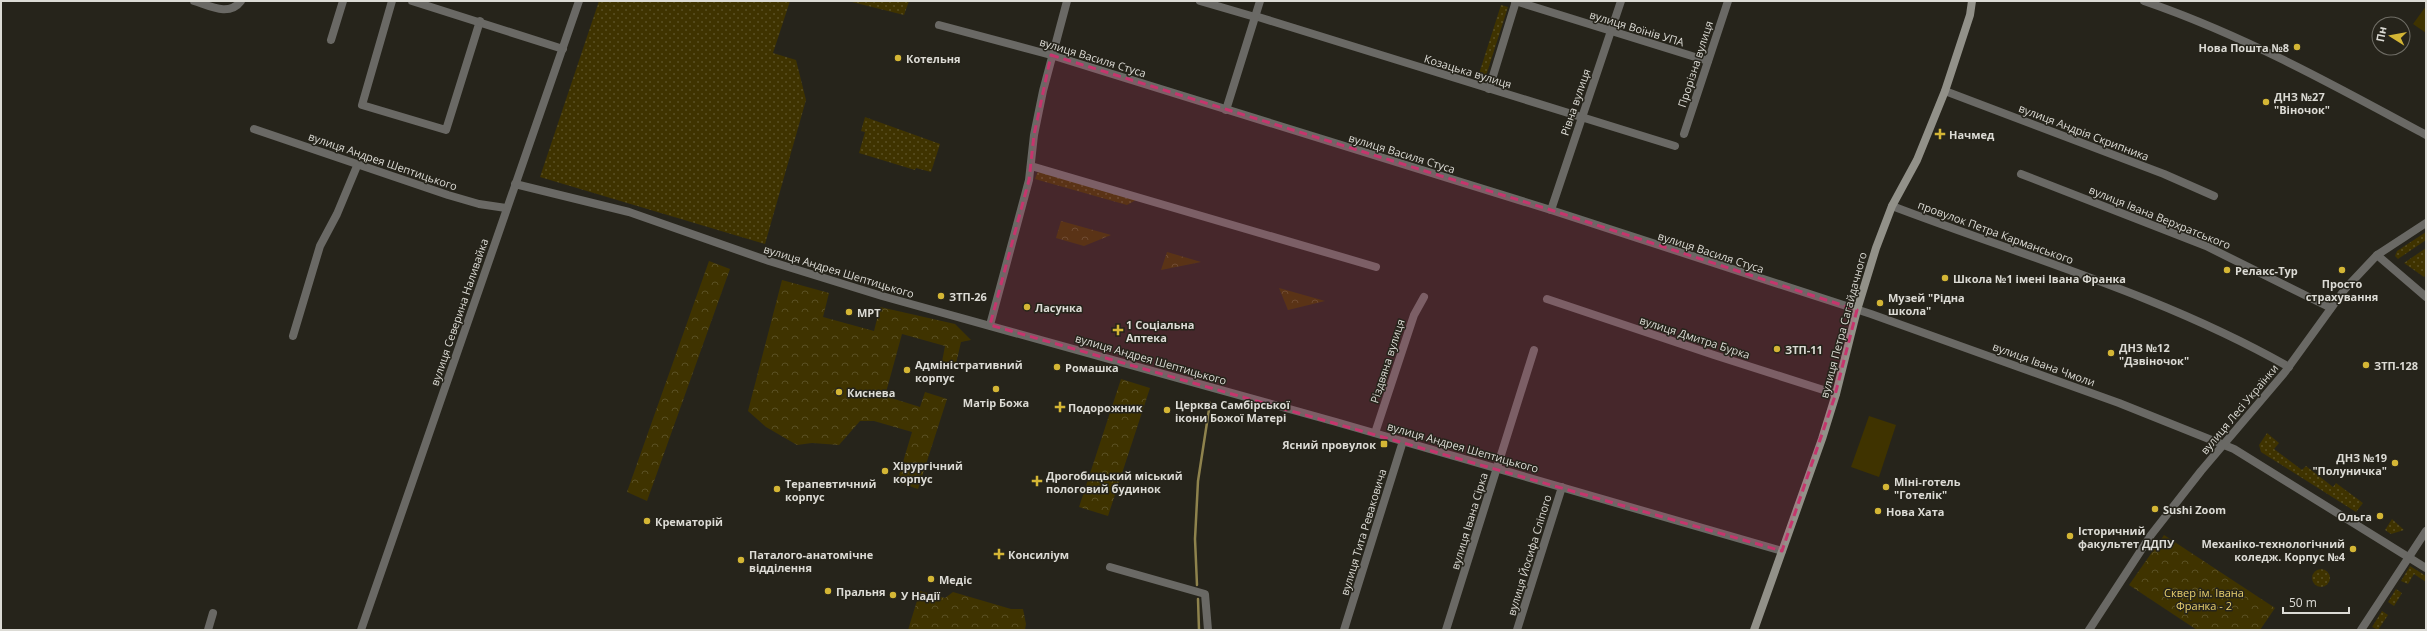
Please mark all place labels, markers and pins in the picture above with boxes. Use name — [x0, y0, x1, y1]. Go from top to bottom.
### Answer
place label: Нова Пошта №8 — [2199, 40, 2289, 55]
marker: Нова Пошта №8 — [2292, 42, 2302, 52]
place label: Котельня — [906, 51, 960, 66]
marker: Котельня — [893, 53, 903, 63]
place label: ДНЗ №27 "Віночок" — [2274, 89, 2330, 117]
marker: ДНЗ №27 "Віночок" — [2261, 97, 2271, 107]
place label: Начмед — [1949, 127, 1995, 142]
marker: Начмед — [1934, 128, 1946, 140]
place label: Релакс-Тур — [2235, 263, 2298, 278]
marker: Релакс-Тур — [2222, 265, 2232, 275]
marker: Просто страхування — [2337, 265, 2347, 275]
place label: Школа №1 імені Івана Франка — [1953, 271, 2126, 286]
marker: Школа №1 імені Івана Франка — [1940, 273, 1950, 283]
place label: Просто страхування — [2306, 276, 2378, 304]
place label: ЗТП-26 — [949, 289, 987, 304]
place label: Музей "Рідна школа" — [1888, 290, 1965, 318]
marker: ЗТП-26 — [936, 291, 946, 301]
marker: Музей "Рідна школа" — [1875, 298, 1885, 308]
place label: Ласунка — [1035, 300, 1083, 315]
marker: Ласунка — [1022, 302, 1032, 312]
place label: МРТ — [857, 305, 881, 320]
marker: МРТ — [844, 307, 854, 317]
place label: 1 Соціальна Аптека — [1126, 317, 1194, 345]
marker: 1 Соціальна Аптека — [1113, 325, 1123, 335]
place label: ДНЗ №12 "Дзвіночок" — [2119, 340, 2189, 368]
place label: ЗТП-11 — [1785, 342, 1823, 357]
marker: ЗТП-11 — [1772, 344, 1782, 354]
marker: ДНЗ №12 "Дзвіночок" — [2106, 348, 2116, 358]
place label: Адміністративний корпус — [915, 357, 1023, 385]
place label: ЗТП-128 — [2374, 358, 2418, 373]
place label: Ромашка — [1065, 360, 1119, 375]
marker: ЗТП-128 — [2361, 360, 2371, 370]
marker: Ромашка — [1052, 362, 1062, 372]
marker: Адміністративний корпус — [902, 365, 912, 375]
marker: Матір Божа — [991, 384, 1001, 394]
place label: Киснева — [847, 385, 895, 400]
marker: Киснева — [834, 387, 844, 397]
place label: Матір Божа — [963, 395, 1029, 410]
place label: Церква Самбірської ікони Божої Матері — [1175, 397, 1290, 425]
place label: Подорожник — [1068, 400, 1143, 415]
marker: Подорожник — [1055, 402, 1065, 412]
marker: Церква Самбірської ікони Божої Матері — [1162, 405, 1172, 415]
place label: Ясний провулок — [1281, 437, 1376, 452]
marker: Ясний провулок — [1379, 439, 1389, 449]
place label: ДНЗ №19 "Полуничка" — [2312, 450, 2387, 478]
place label: Хірургічний корпус — [893, 458, 963, 486]
marker: ДНЗ №19 "Полуничка" — [2390, 458, 2400, 468]
marker: Хірургічний корпус — [880, 466, 890, 476]
place label: Дрогобицький міський пологовий будинок — [1046, 468, 1183, 496]
place label: Міні-готель "Готелік" — [1894, 474, 1961, 502]
marker: Дрогобицький міський пологовий будинок — [1031, 475, 1043, 487]
place label: Терапевтичний корпус — [785, 476, 876, 504]
marker: Міні-готель "Готелік" — [1881, 482, 1891, 492]
marker: Терапевтичний корпус — [772, 484, 782, 494]
place label: Sushi Zoom — [2163, 502, 2226, 517]
place label: Нова Хата — [1886, 504, 1944, 519]
marker: Sushi Zoom — [2150, 504, 2160, 514]
marker: Нова Хата — [1873, 506, 1883, 516]
place label: Ольга — [2337, 509, 2372, 524]
marker: Ольга — [2375, 511, 2385, 521]
place label: Крематорій — [655, 514, 723, 529]
marker: Крематорій — [642, 516, 652, 526]
place label: Історичний факультет ДДПУ — [2078, 523, 2175, 551]
marker: Історичний факультет ДДПУ — [2065, 531, 2075, 541]
place label: Механіко-технологічний коледж. Корпус №4 — [2201, 536, 2346, 564]
marker: Механіко-технологічний коледж. Корпус №4 — [2348, 544, 2358, 554]
place label: Паталого-анатомічне відділення — [749, 547, 874, 575]
place label: Консиліум — [1008, 547, 1069, 562]
marker: Консиліум — [993, 548, 1005, 560]
marker: Паталого-анатомічне відділення — [736, 555, 746, 565]
place label: Медіс — [939, 572, 973, 587]
marker: Медіс — [926, 574, 936, 584]
place label: Пральня — [836, 584, 885, 599]
marker: Пральня — [823, 586, 833, 596]
place label: У Надії — [901, 588, 941, 603]
marker: У Надії — [888, 590, 898, 600]

